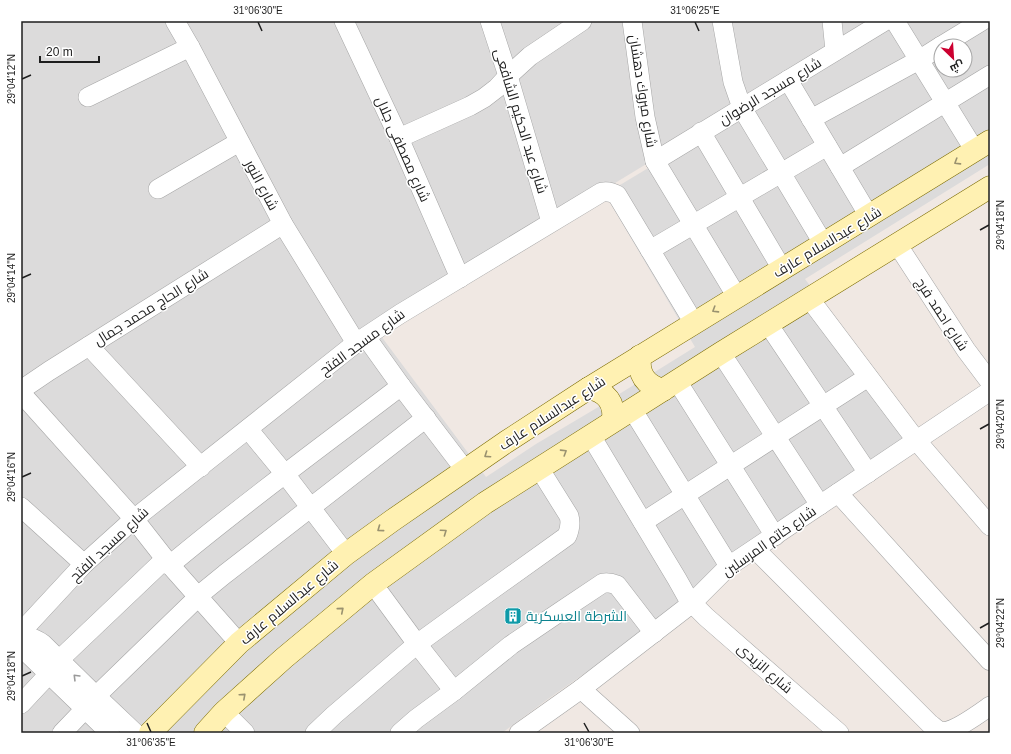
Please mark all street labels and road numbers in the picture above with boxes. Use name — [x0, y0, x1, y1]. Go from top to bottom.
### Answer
street label: شارع مبروك دهشان — [625, 33, 660, 149]
street label: شارع عبد الحكيم الشافعى — [489, 47, 551, 196]
street label: شارع مسجد الرضوان — [716, 54, 824, 129]
street label: شارع مصطفى جلال — [372, 94, 434, 205]
street label: شارع النور — [241, 156, 282, 213]
street label: شارع عبدالسلام عارف — [770, 203, 885, 282]
street label: شارع الحاج محمد جمال — [91, 265, 212, 350]
street label: شارع احمد فرج — [912, 274, 972, 354]
street label: شارع مسجد الفتح — [316, 306, 408, 379]
street label: شارع عبدالسلام عارف — [496, 373, 609, 455]
street label: شارع خاتم المرسلين — [719, 503, 820, 581]
street label: شارع مسجد الفتح — [66, 504, 152, 585]
street label: شارع عبدالسلام عارف — [237, 556, 343, 649]
street label: شارع الزيدى — [734, 640, 796, 697]

